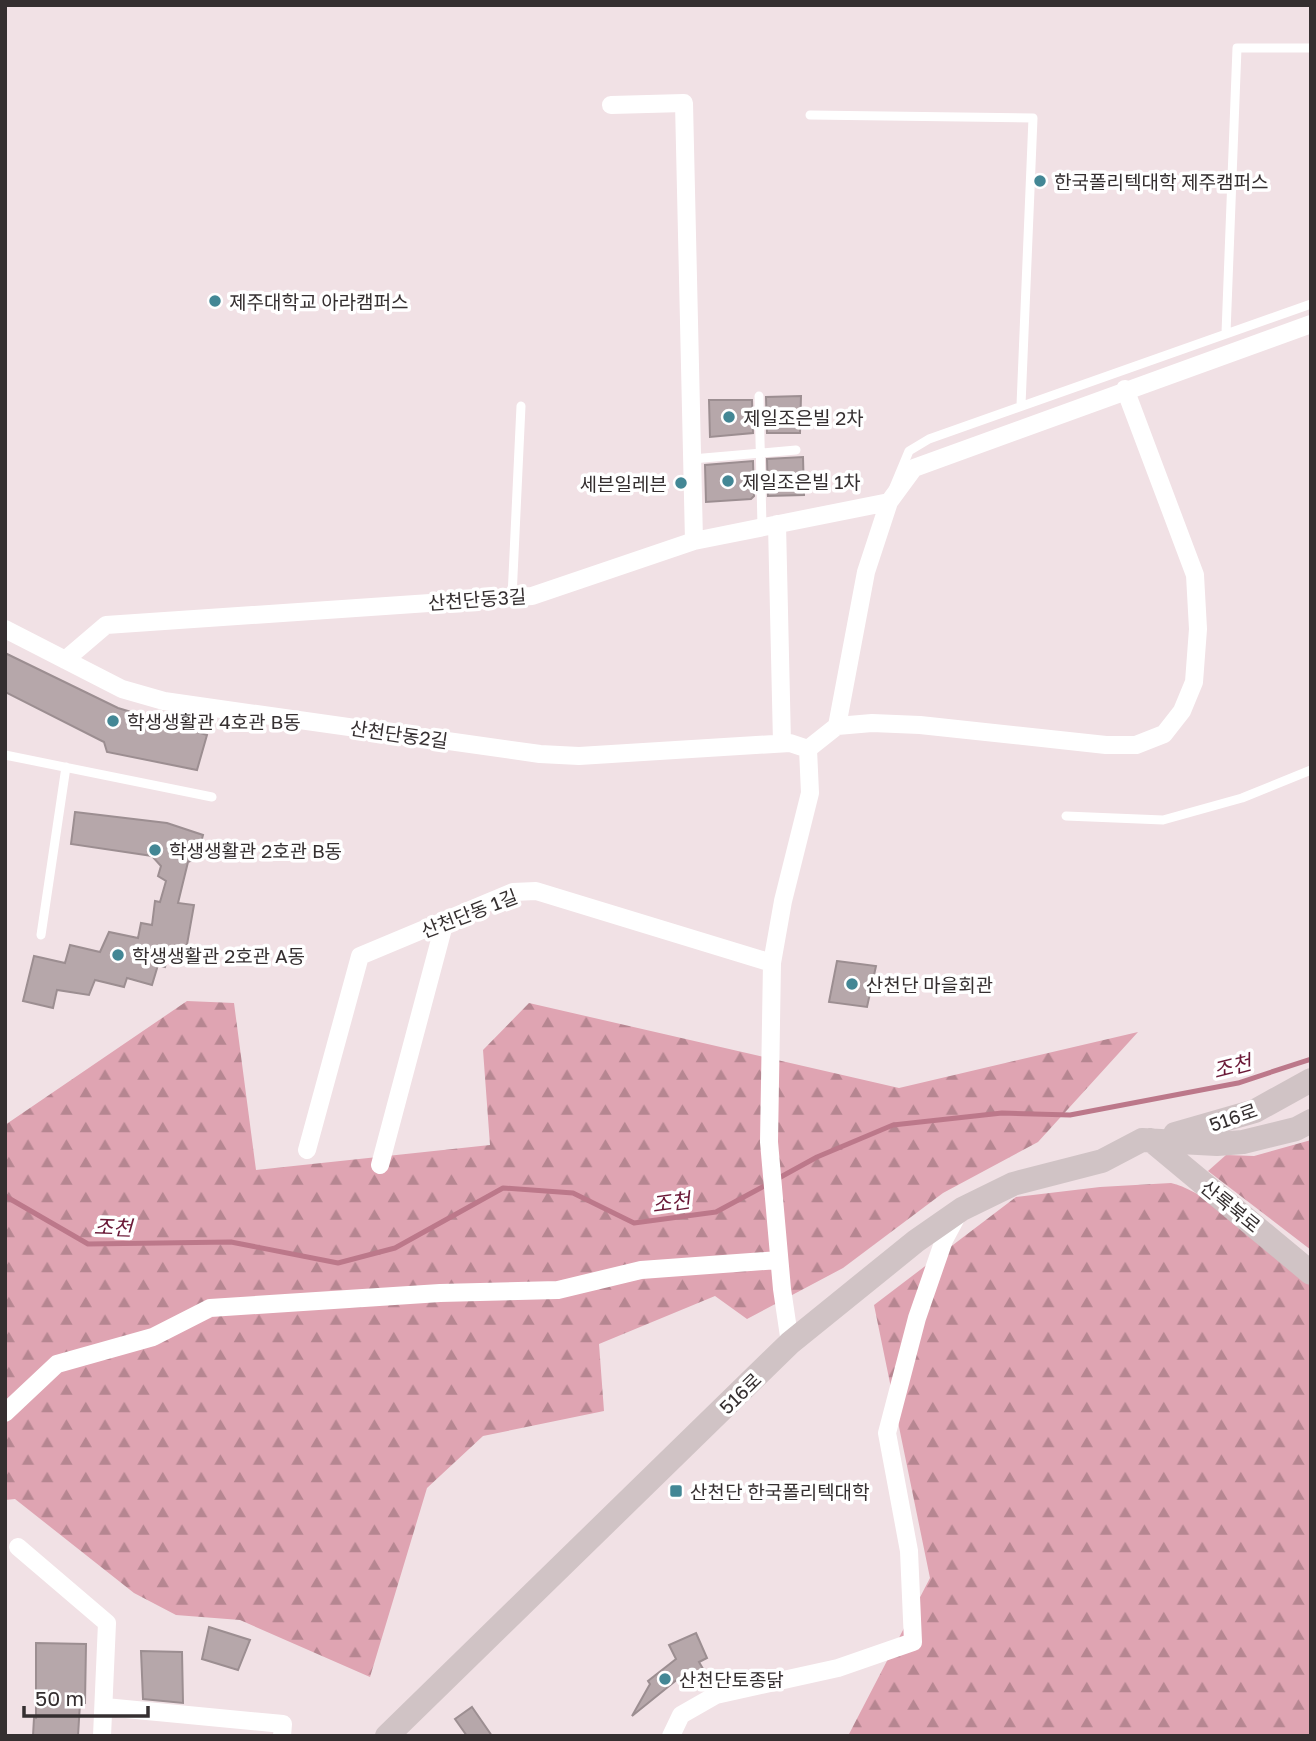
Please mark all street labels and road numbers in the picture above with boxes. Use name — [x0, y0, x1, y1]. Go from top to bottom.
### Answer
street label: 산천단동3길 — [427, 584, 527, 614]
street label: 산천단동2길 — [349, 716, 449, 752]
street label: 산천단동 1길 — [418, 884, 520, 942]
street label: 516로 — [1206, 1098, 1260, 1136]
street label: 산록북로 — [1197, 1175, 1265, 1237]
street label: 516로 — [714, 1368, 766, 1418]

